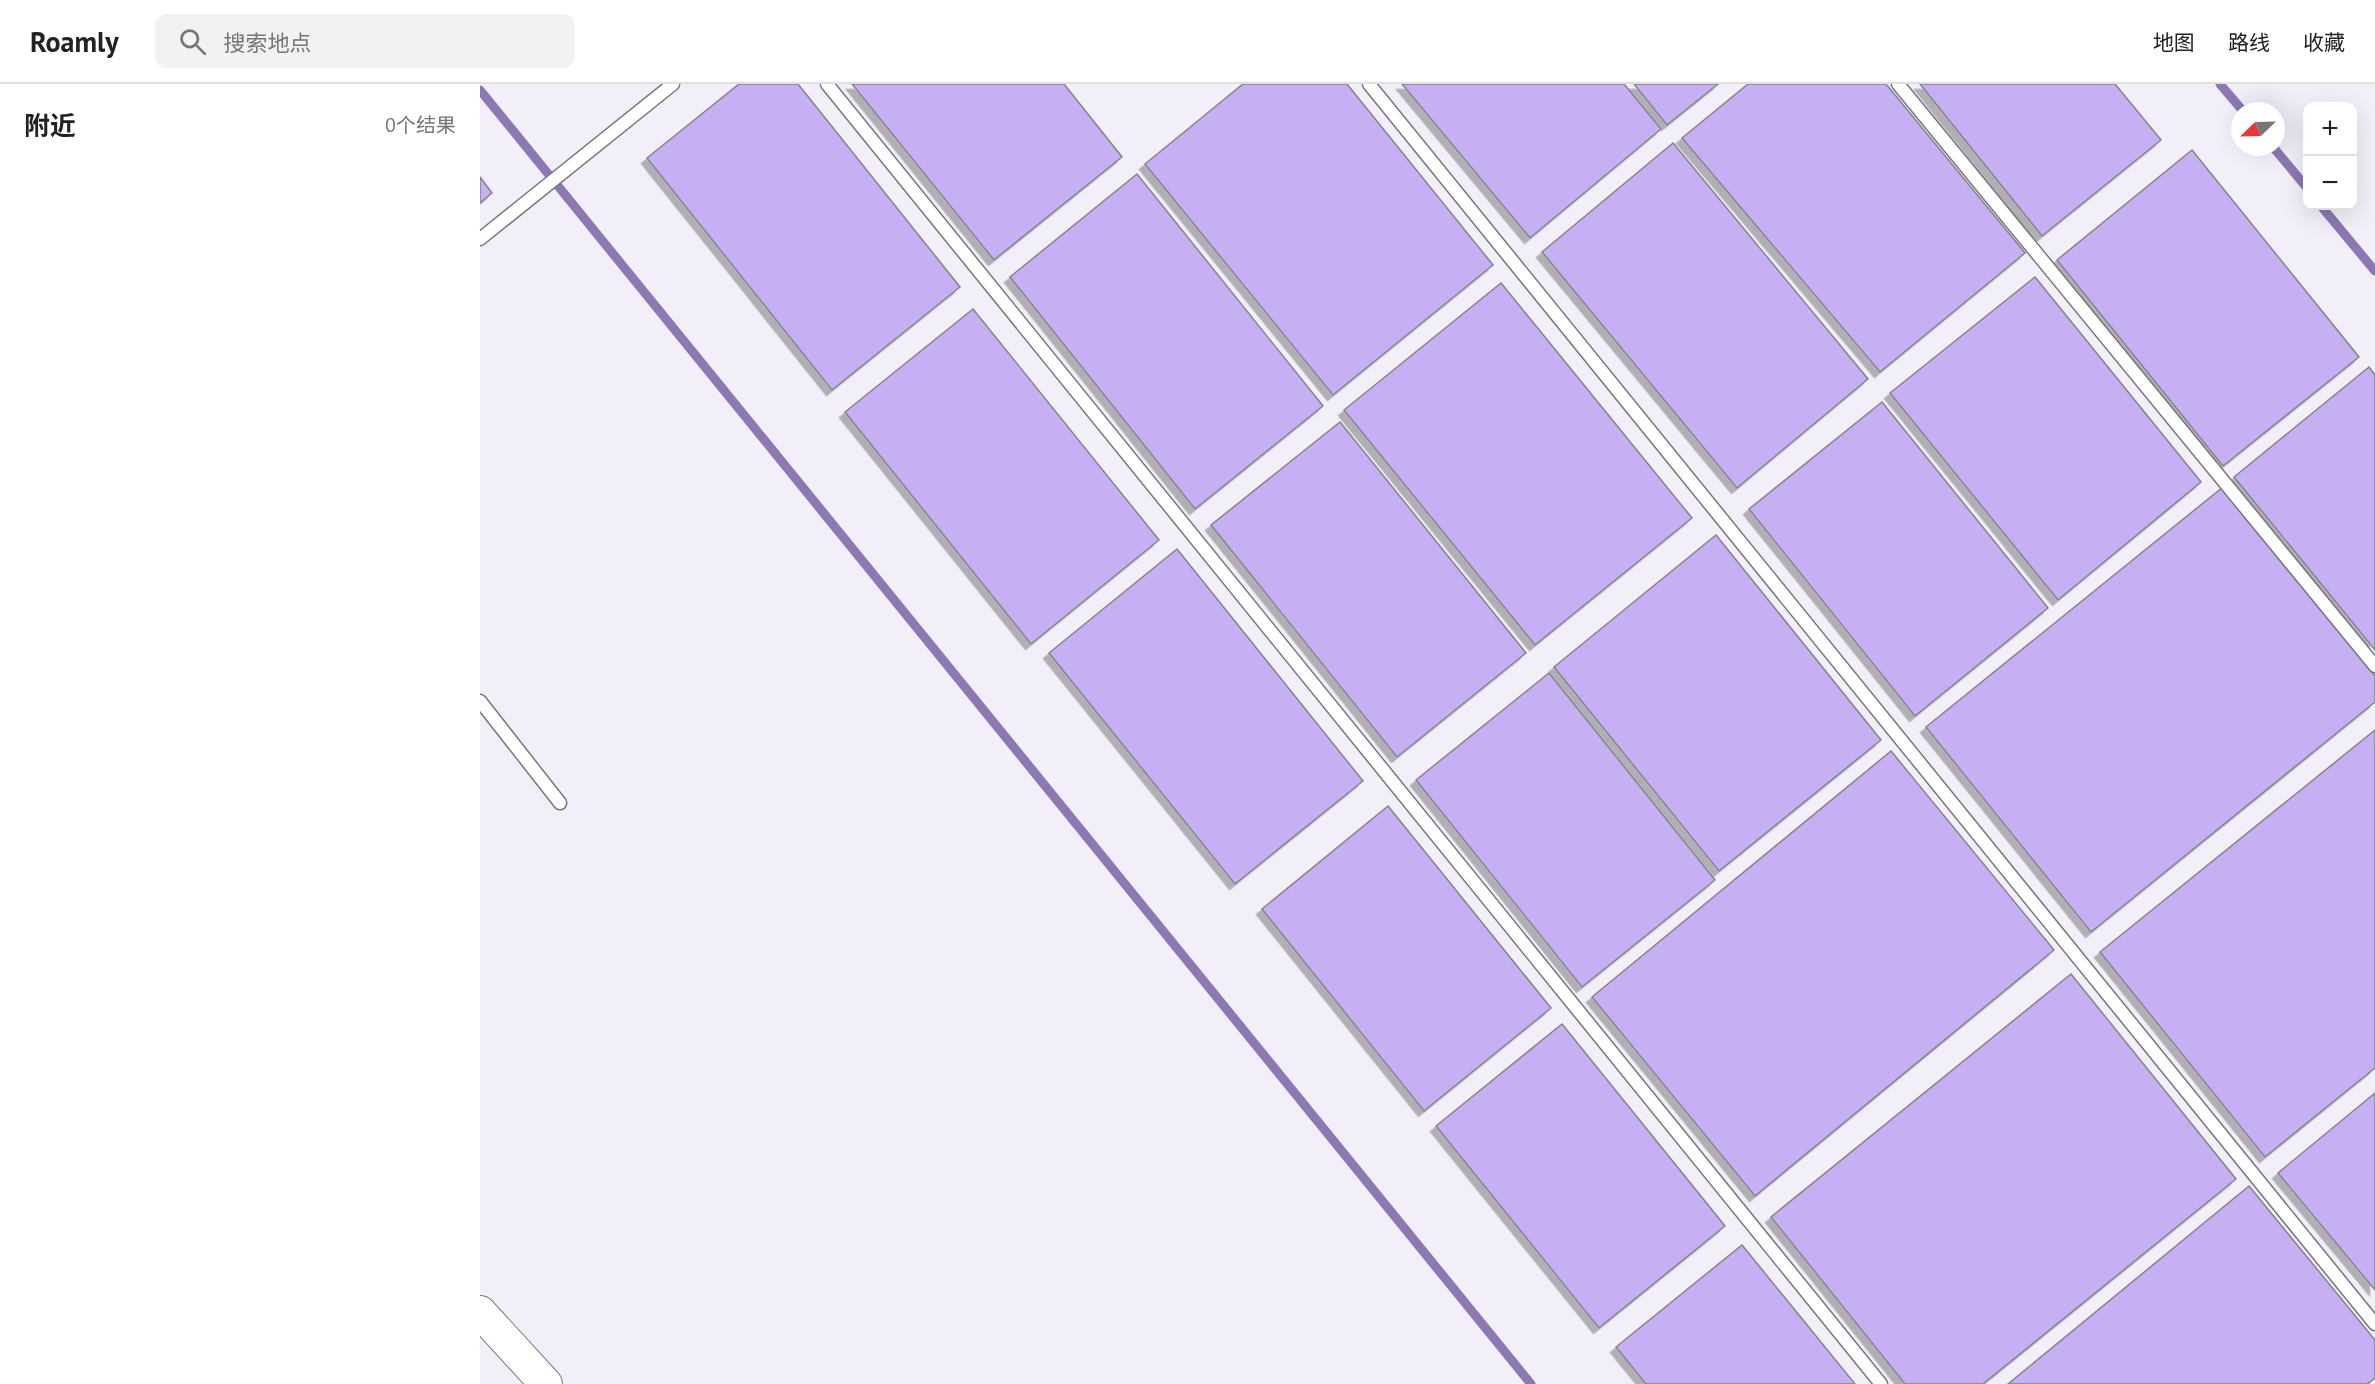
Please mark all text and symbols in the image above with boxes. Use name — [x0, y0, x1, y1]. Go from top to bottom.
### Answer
search box — [155, 14, 575, 68]
text: Roamly — [30, 23, 119, 60]
icon: search — [176, 25, 209, 58]
text: 搜索地点 — [224, 29, 312, 57]
text: 地图 — [2153, 29, 2195, 56]
text: 路线 — [2228, 29, 2270, 56]
text: 收藏 — [2303, 29, 2345, 56]
north arrow — [2231, 102, 2285, 156]
map controls — [2303, 102, 2357, 210]
button: + — [2303, 102, 2357, 156]
text: 附近 — [24, 109, 76, 142]
text: 0个结果 — [385, 112, 456, 138]
button: − — [2303, 156, 2357, 210]

